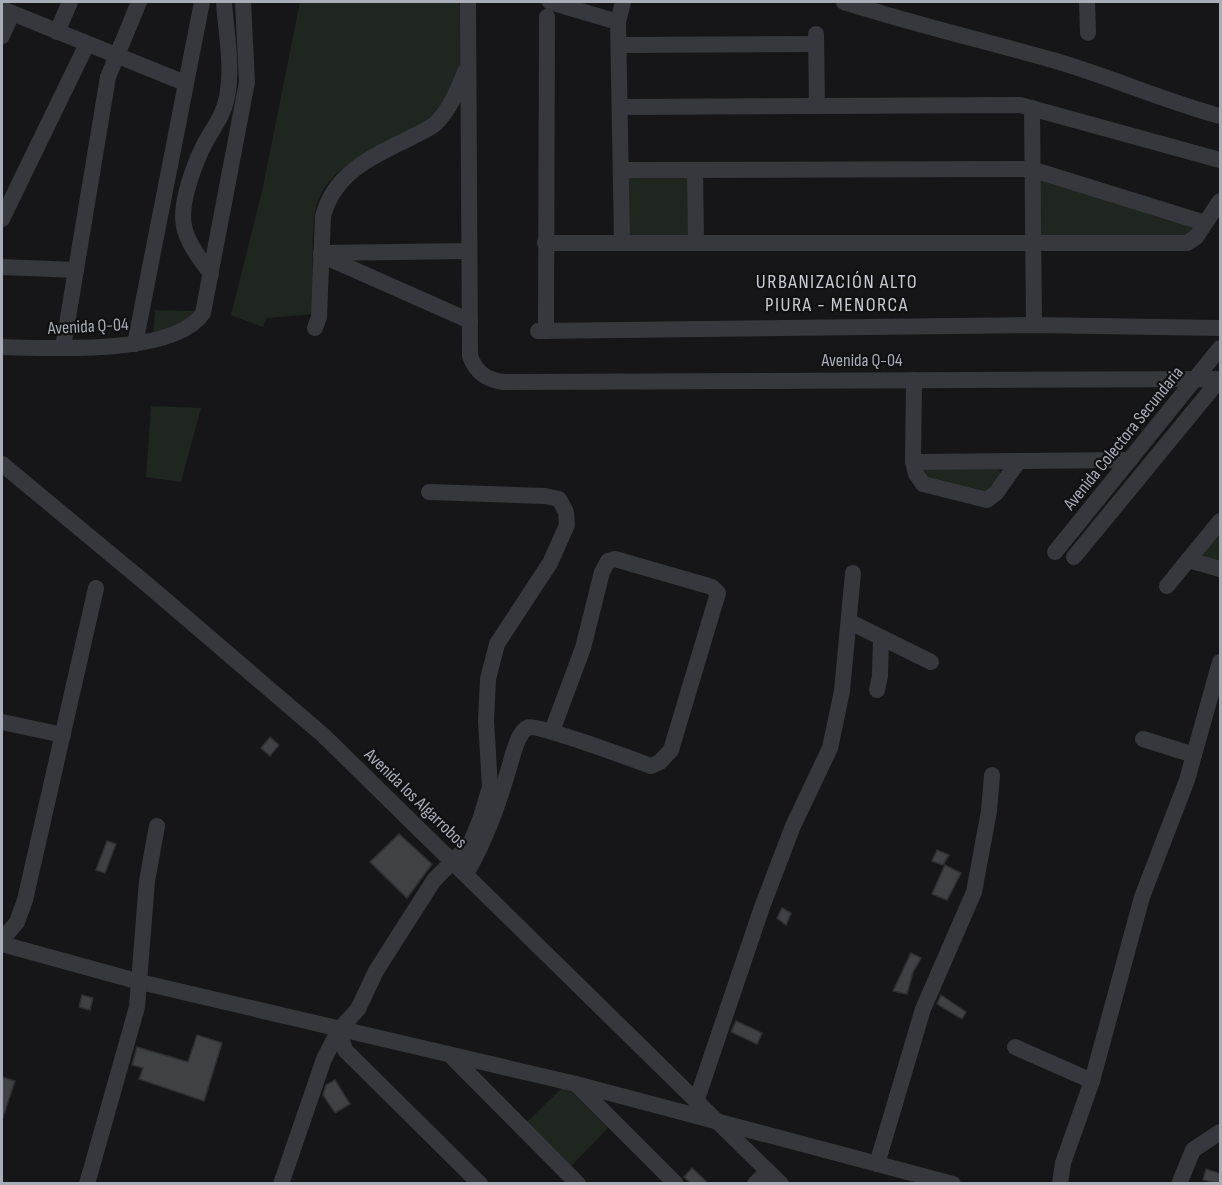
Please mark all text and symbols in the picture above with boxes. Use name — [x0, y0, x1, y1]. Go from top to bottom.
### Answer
district label: URBANIZACIÓN ALTO PIURA - MENORCA — [756, 270, 918, 317]
street label: Avenida Q-04 — [46, 314, 129, 339]
street label: Avenida Q-04 — [821, 350, 903, 371]
street label: Avenida Colectora Secundaria — [1058, 362, 1188, 515]
street label: Avenida los Algarrobos — [359, 744, 471, 852]

